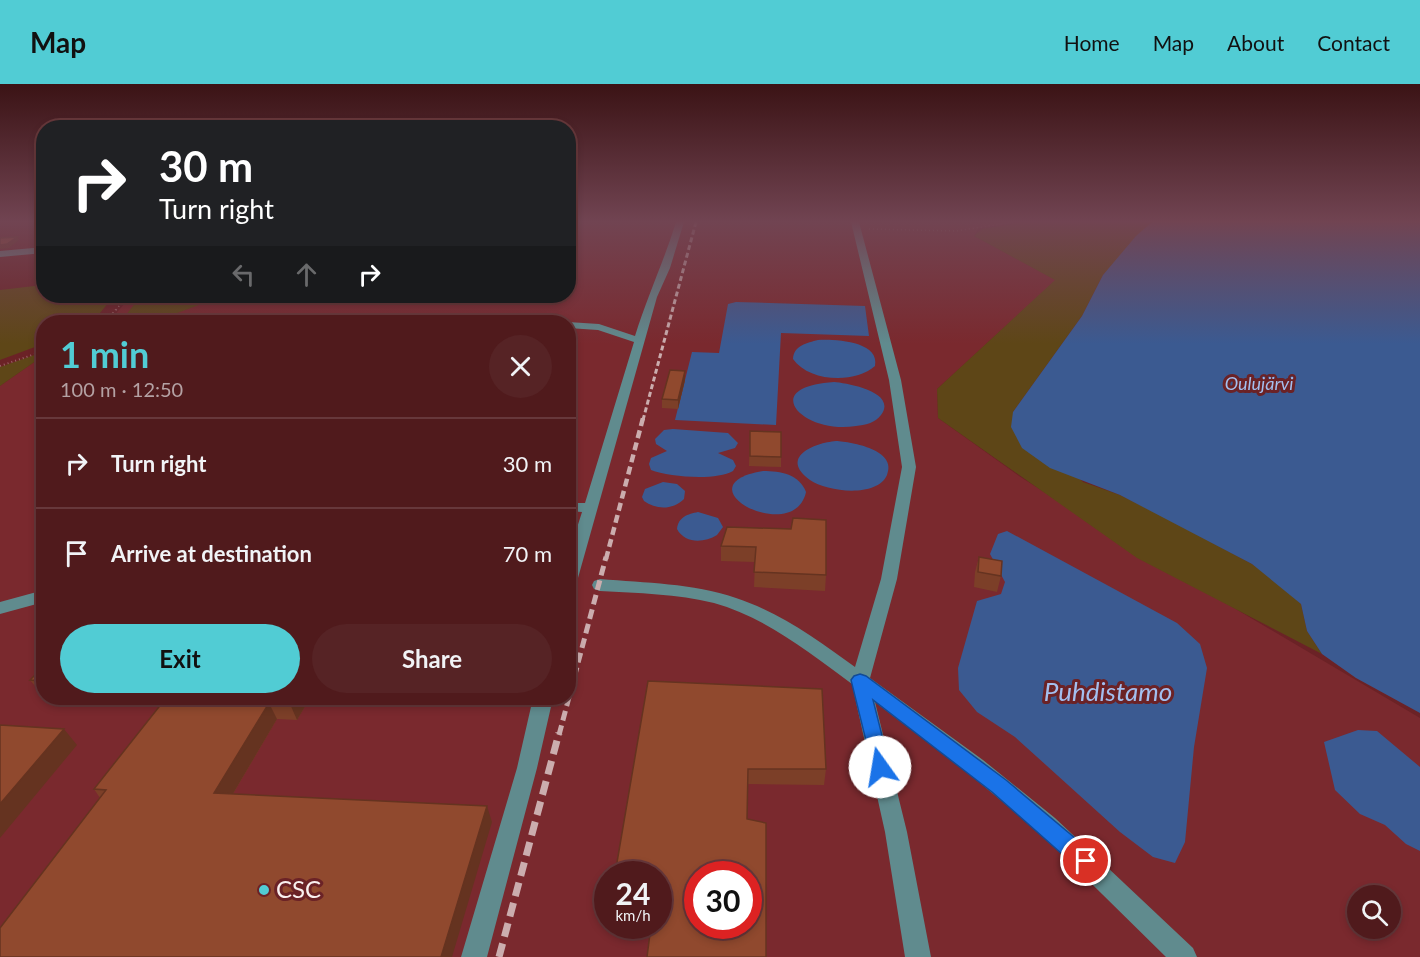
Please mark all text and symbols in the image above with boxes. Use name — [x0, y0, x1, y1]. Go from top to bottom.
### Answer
text: Map — [30, 25, 86, 59]
text: Home — [1064, 30, 1120, 55]
text: Map — [1153, 30, 1194, 55]
text: About — [1227, 30, 1284, 55]
text: Contact — [1317, 30, 1390, 55]
text: 30 m — [159, 141, 253, 191]
icon: right — [60, 144, 138, 222]
text: Turn right — [159, 192, 274, 225]
icon: left — [227, 258, 260, 291]
icon: ahead — [290, 258, 323, 291]
icon: right — [353, 258, 386, 291]
text: 1 min — [60, 332, 149, 376]
button: close — [489, 335, 552, 398]
water label: Oulujärvi — [1225, 372, 1293, 394]
text: 100 m · 12:50 — [60, 377, 183, 401]
icon: right — [60, 447, 93, 480]
text: Turn right — [111, 450, 206, 477]
text: 30 m — [503, 450, 552, 477]
icon: arrive — [60, 537, 93, 570]
text: Arrive at destination — [111, 540, 312, 567]
text: 70 m — [503, 540, 552, 567]
button: Exit — [60, 624, 300, 693]
button: Share — [312, 624, 552, 693]
water label: Puhdistamo — [1044, 675, 1172, 707]
position arrow — [848, 735, 912, 799]
pin — [1060, 835, 1111, 886]
icon: arrive — [1069, 844, 1102, 877]
speed limit sign: 30 — [684, 861, 762, 939]
place label: CSC — [276, 874, 321, 903]
text: 24 — [616, 875, 650, 911]
marker: CSC — [257, 883, 271, 897]
map controls — [1347, 885, 1401, 939]
button: search — [1347, 885, 1401, 939]
text: km/h — [615, 906, 651, 924]

